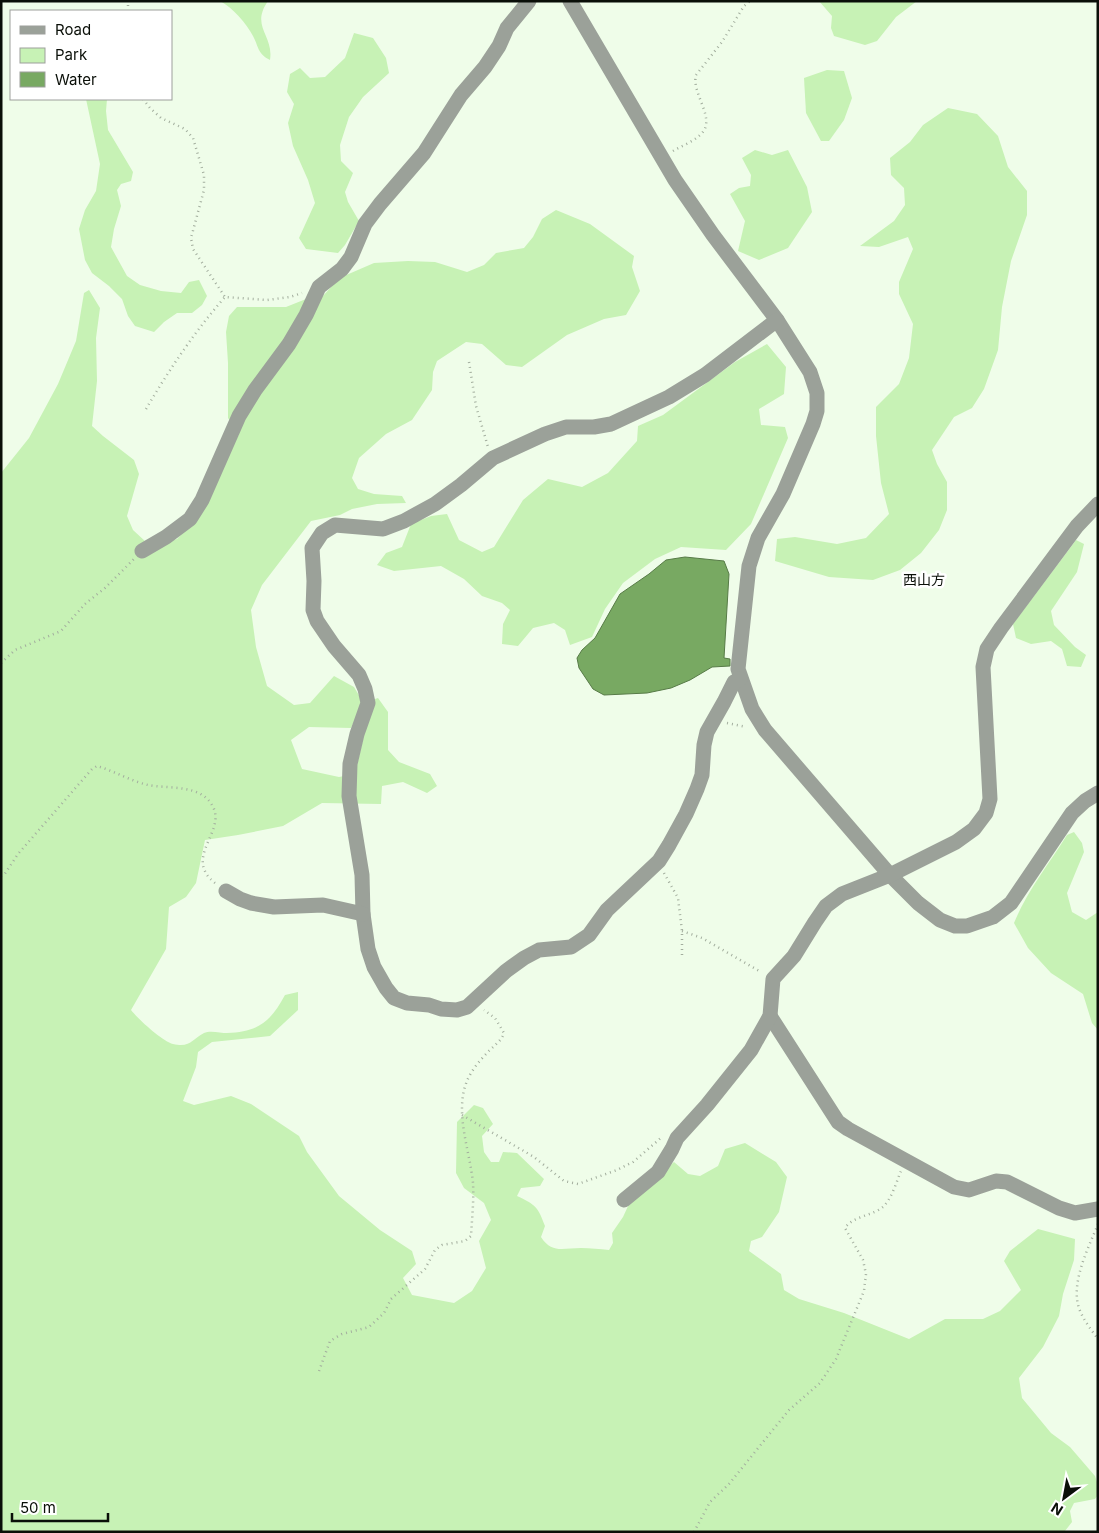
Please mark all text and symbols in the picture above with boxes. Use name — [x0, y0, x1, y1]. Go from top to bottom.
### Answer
legend — [10, 10, 172, 100]
text: Road — [55, 20, 91, 39]
text: Park — [55, 45, 88, 64]
text: Water — [55, 70, 97, 89]
district label: 西山方 — [903, 571, 945, 588]
north arrow — [1039, 1473, 1089, 1523]
scale bar — [12, 1490, 109, 1522]
text: 50 m — [20, 1498, 56, 1517]
text: N — [1048, 1499, 1066, 1519]

